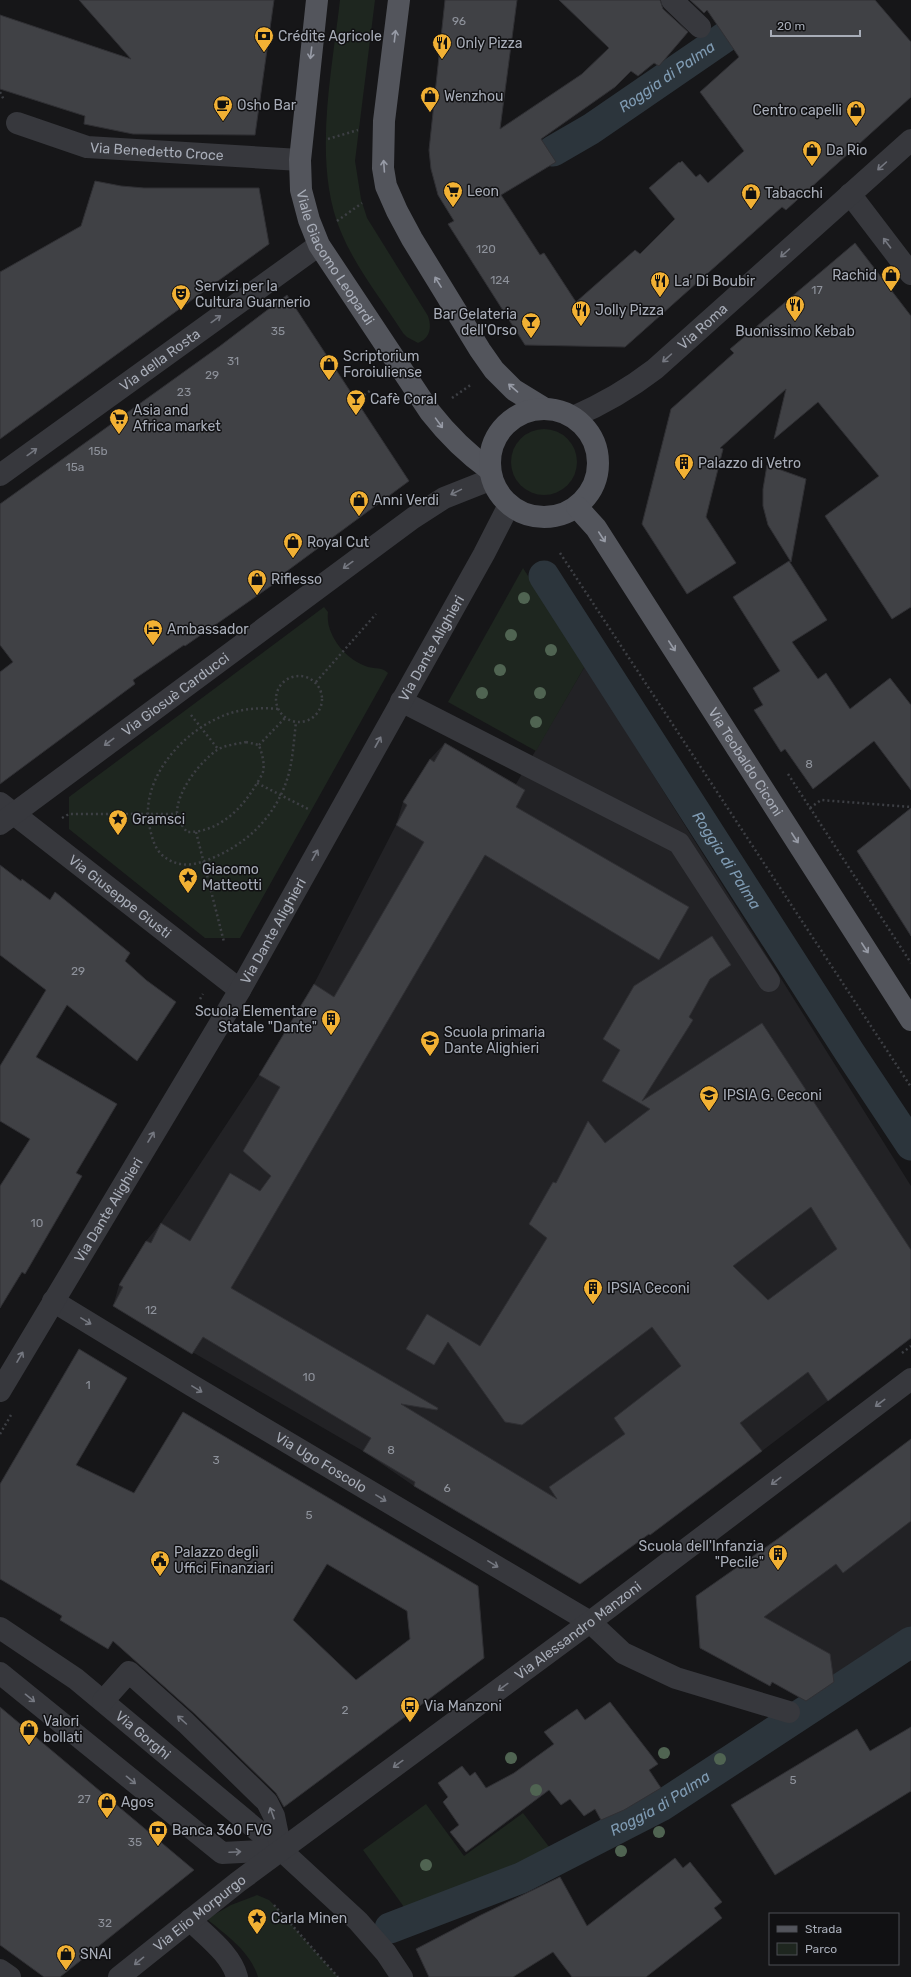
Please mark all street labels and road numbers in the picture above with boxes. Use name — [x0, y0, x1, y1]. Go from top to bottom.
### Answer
street label: Via Benedetto Croce — [89, 139, 224, 164]
street label: Viale Giacomo Leopardi — [293, 188, 378, 328]
street label: Via Roma — [674, 300, 731, 353]
street label: Via della Rosta — [116, 325, 203, 395]
street label: Via Dante Alighieri — [395, 592, 468, 704]
street label: Via Giosuè Carducci — [118, 649, 232, 740]
street label: Via Teobaldo Ciconi — [705, 704, 787, 819]
street label: Via Giuseppe Giusti — [65, 851, 175, 942]
street label: Via Dante Alighieri — [237, 875, 309, 987]
street label: Via Dante Alighieri — [71, 1155, 146, 1265]
street label: Via Ugo Foscolo — [272, 1429, 370, 1496]
street label: Via Alessandro Manzoni — [511, 1578, 645, 1683]
street label: Via Gorghi — [112, 1707, 174, 1763]
street label: Via Elio Morpurgo — [150, 1871, 249, 1955]

